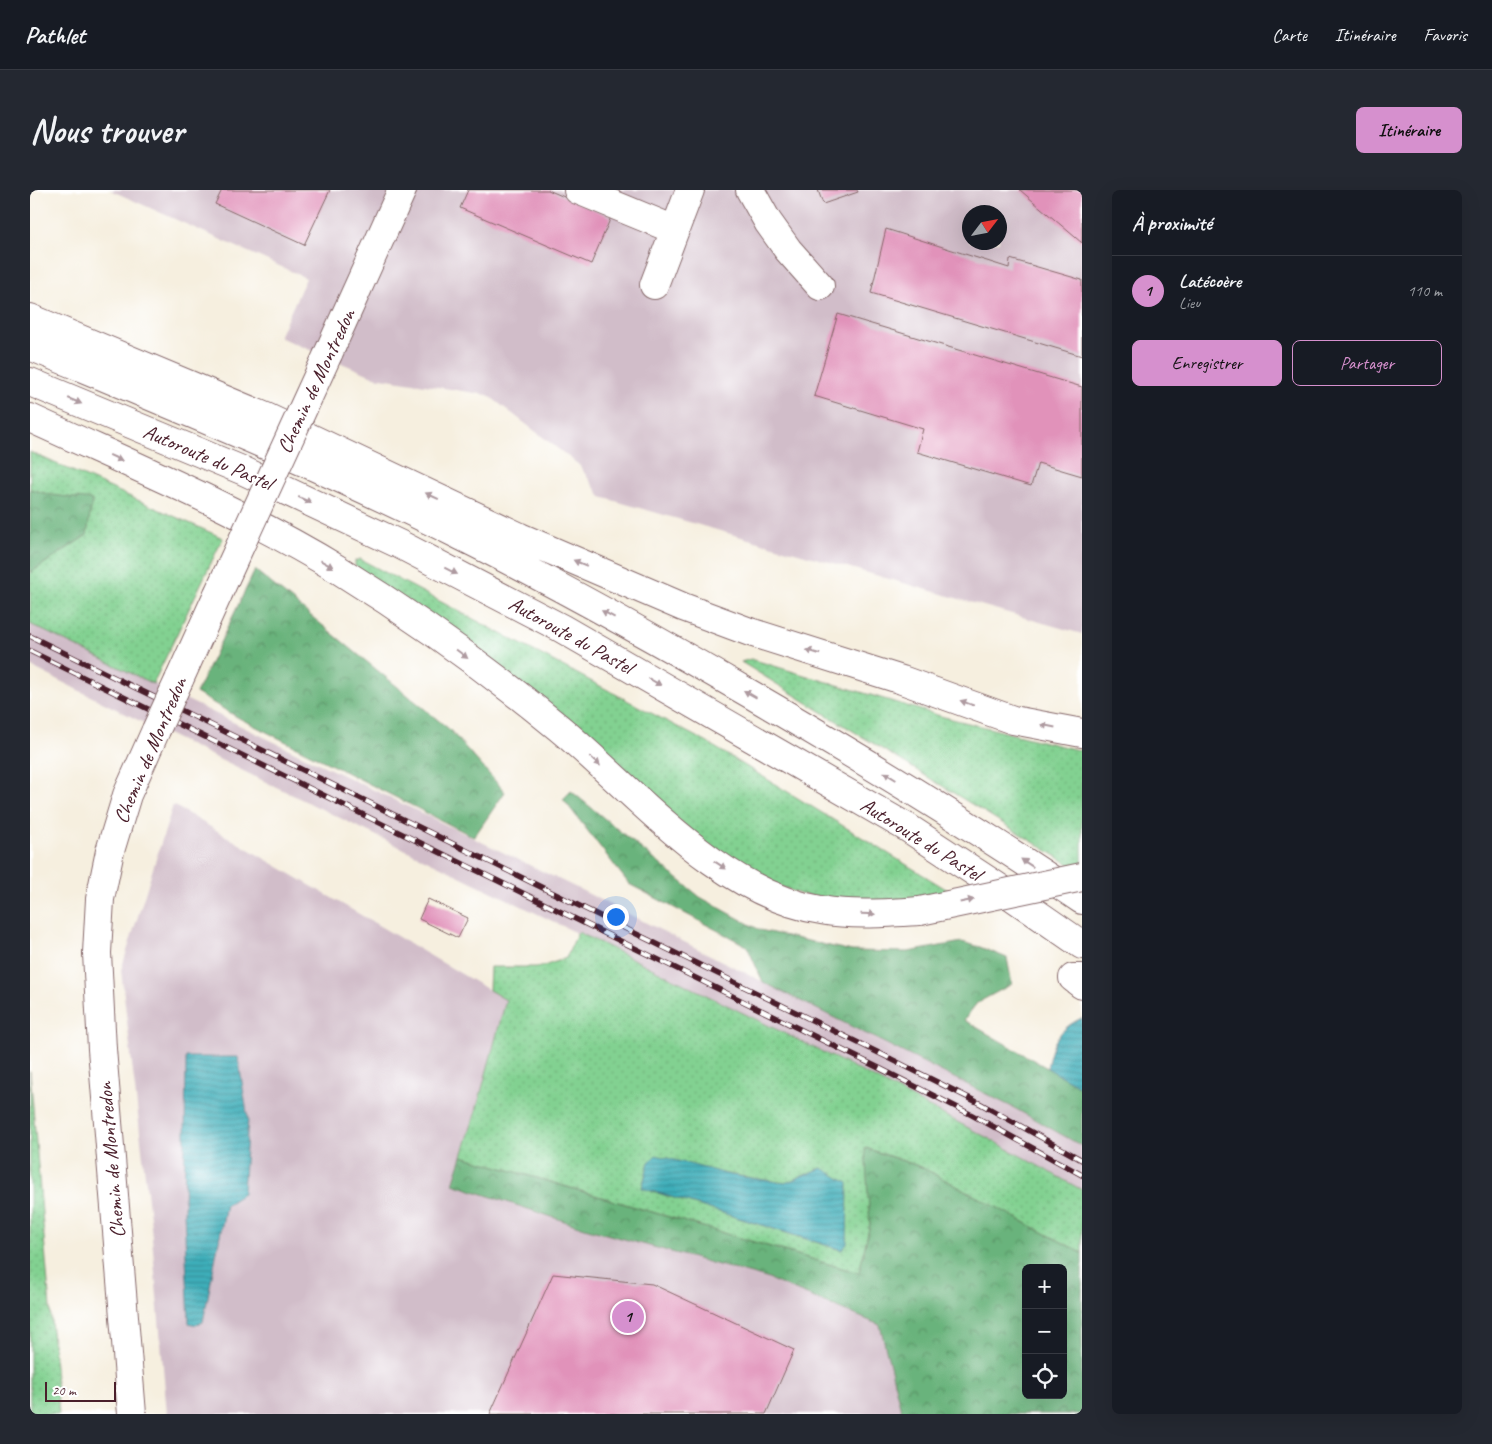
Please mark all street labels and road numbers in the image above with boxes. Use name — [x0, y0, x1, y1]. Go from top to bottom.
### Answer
street label: Chemin de Montredon — [271, 303, 361, 457]
street label: Autoroute du Pastel — [140, 418, 280, 497]
street label: Autoroute du Pastel — [504, 590, 641, 681]
street label: Chemin de Montredon — [107, 672, 193, 827]
street label: Autoroute du Pastel — [856, 791, 989, 888]
street label: Chemin de Montredon — [91, 1079, 131, 1239]

